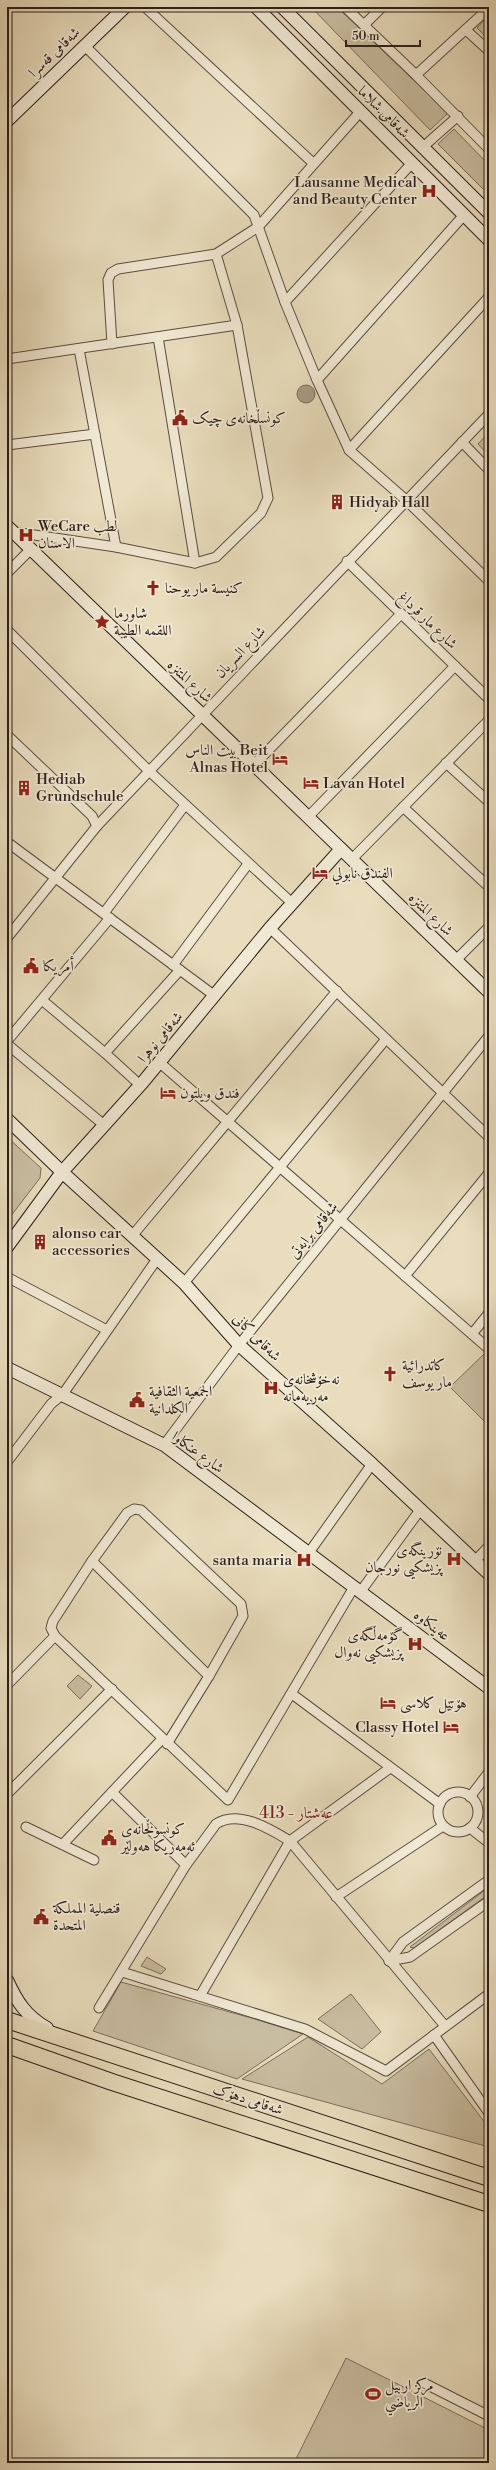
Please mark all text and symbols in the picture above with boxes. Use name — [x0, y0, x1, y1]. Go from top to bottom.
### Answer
scale bar — [346, 22, 420, 48]
street label: شەقامی قەسرا — [24, 23, 84, 82]
text: 50 m — [352, 29, 380, 44]
street label: شەقامی شلاما — [354, 82, 414, 142]
place label: Lausanne Medical and Beauty Center — [293, 173, 418, 209]
hospital icon: Lausanne Medical and Beauty Center — [420, 182, 438, 200]
public building icon: کونسڵخانەی چیک — [171, 409, 189, 427]
place label: کونسڵخانەی چیک — [192, 409, 286, 428]
building icon: Hidyab Hall — [328, 493, 346, 511]
place label: Hidyab Hall — [349, 493, 430, 512]
place label: WeCare لطب الاسنان — [37, 517, 117, 553]
hospital icon: WeCare لطب الاسنان — [17, 526, 35, 544]
church icon: كنيسة مار يوحنا — [144, 579, 162, 597]
place label: كنيسة مار يوحنا — [165, 579, 243, 598]
street label: شارع مار قرداغ — [392, 587, 461, 655]
place label: شاورما اللقمه الطيبة — [114, 604, 171, 640]
place icon: شاورما اللقمه الطيبة — [93, 613, 111, 631]
street label: شارع السريان — [211, 622, 272, 685]
street label: شارع المتنزه — [161, 656, 216, 709]
place label: بيت الناس Beit Alnas Hotel — [185, 741, 269, 777]
hotel icon: بيت الناس Beit Alnas Hotel — [271, 750, 289, 768]
place label: Hediab Grundschule — [36, 770, 124, 806]
hotel icon: Lavan Hotel — [302, 774, 320, 792]
place label: Lavan Hotel — [323, 774, 406, 793]
building icon: Hediab Grundschule — [15, 779, 33, 797]
hotel icon: الفندق نابولي — [311, 864, 329, 882]
place label: الفندق نابولي — [332, 864, 393, 885]
street label: شارع المتنزه — [402, 888, 457, 943]
place label: أمريكا — [43, 955, 74, 977]
public building icon: أمريكا — [22, 957, 40, 975]
street label: شەقامی نوهرا — [133, 1008, 187, 1067]
hotel icon: فندق ویلتون — [159, 1084, 177, 1102]
place label: فندق ویلتون — [180, 1084, 240, 1103]
street label: شەقامی برایەتی — [285, 1198, 342, 1263]
place label: alonso car accessories — [52, 1224, 130, 1260]
building icon: alonso car accessories — [31, 1233, 49, 1251]
street label: شەقامی کانی — [228, 1309, 285, 1366]
place label: كاتدرائية مار يوسف — [402, 1356, 452, 1392]
church icon: كاتدرائية مار يوسف — [381, 1365, 399, 1383]
place label: نەخۆشخانەی مەریەمانە — [283, 1370, 340, 1406]
hospital icon: نەخۆشخانەی مەریەمانە — [262, 1379, 280, 1397]
place label: الجمعية الثقافية الكلدانية — [149, 1382, 212, 1418]
public building icon: الجمعية الثقافية الكلدانية — [128, 1391, 146, 1409]
street label: شارع عنكاوا — [166, 1427, 228, 1480]
place label: نۆرینگەی پزیشکیی نورجان — [365, 1541, 443, 1580]
hospital icon: نۆرینگەی پزیشکیی نورجان — [445, 1550, 463, 1568]
place label: santa maria — [213, 1551, 292, 1570]
hospital icon: santa maria — [295, 1551, 313, 1569]
street label: عەینکاوە — [410, 1606, 454, 1645]
place label: گۆمەڵگەی پزیشکیی نەوال — [334, 1625, 404, 1665]
hospital icon: گۆمەڵگەی پزیشکیی نەوال — [406, 1635, 424, 1653]
hotel icon: هۆتێل کلاسی — [379, 1694, 397, 1712]
place label: هۆتێل کلاسی — [400, 1694, 467, 1714]
place label: Classy Hotel — [355, 1718, 440, 1737]
hotel icon: Classy Hotel — [442, 1718, 460, 1736]
district label: عه‌شتار - 413 — [259, 1803, 333, 1823]
place label: کونسوڵخانەی ئەمەریکا هەولێر — [119, 1819, 195, 1856]
public building icon: کونسوڵخانەی ئەمەریکا هەولێر — [100, 1829, 118, 1847]
place label: قنصلية المملكة المتحدة — [52, 1899, 121, 1935]
public building icon: قنصلية المملكة المتحدة — [32, 1908, 50, 1926]
street label: شەقامی دهۆک — [210, 2079, 285, 2120]
place label: مركز اربيل الرياضي — [385, 2376, 434, 2416]
sports icon: مركز اربيل الرياضي — [364, 2385, 382, 2403]

